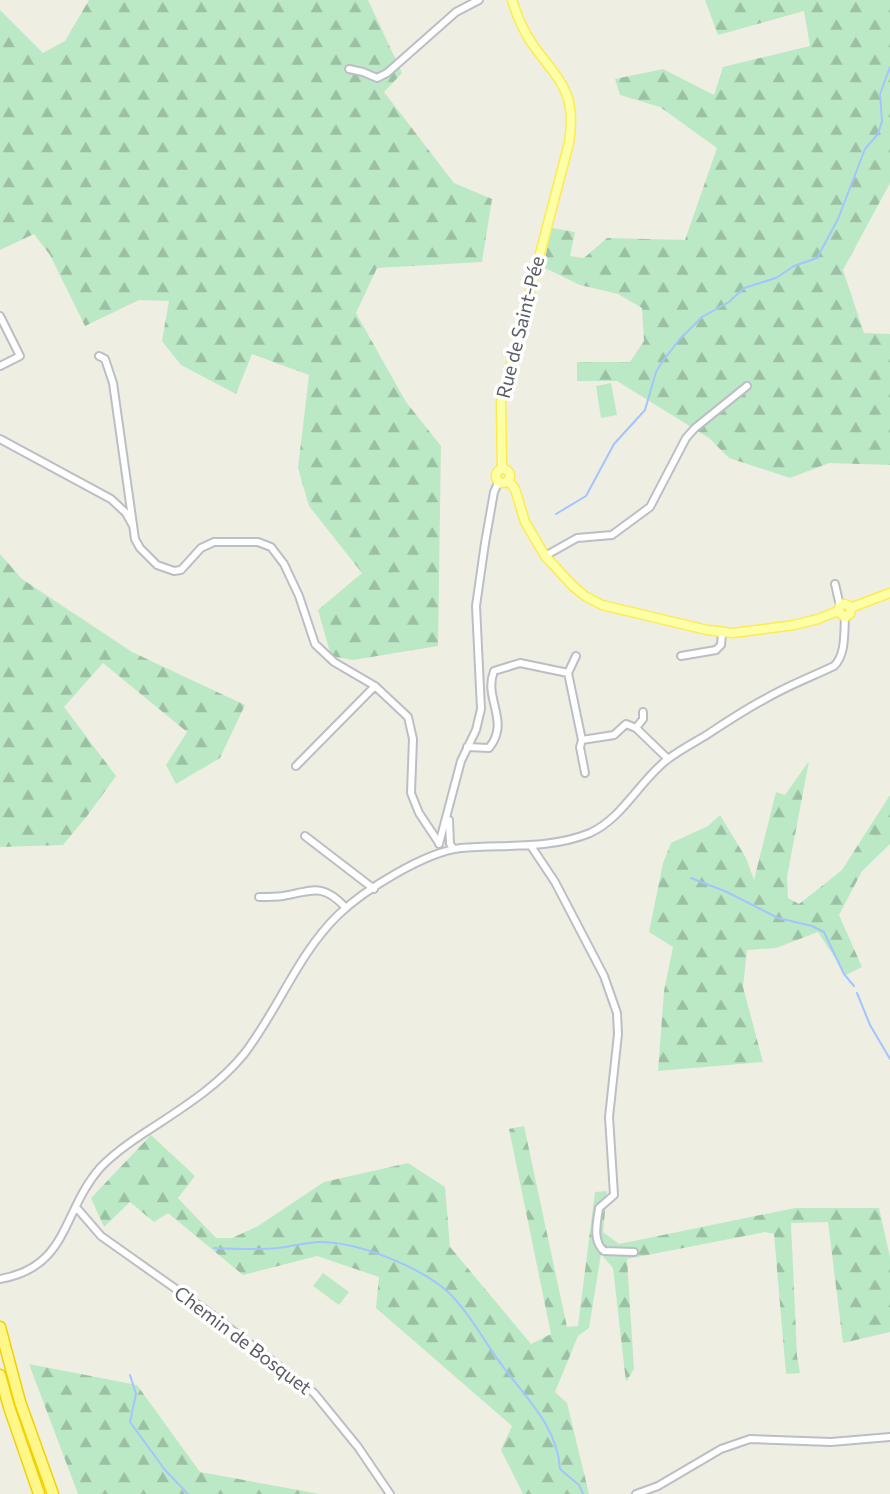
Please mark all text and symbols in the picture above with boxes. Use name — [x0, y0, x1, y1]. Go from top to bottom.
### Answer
street label: Rue de Saint-Pée — [491, 253, 548, 400]
street label: Chemin de Bosquet — [170, 1280, 317, 1399]

